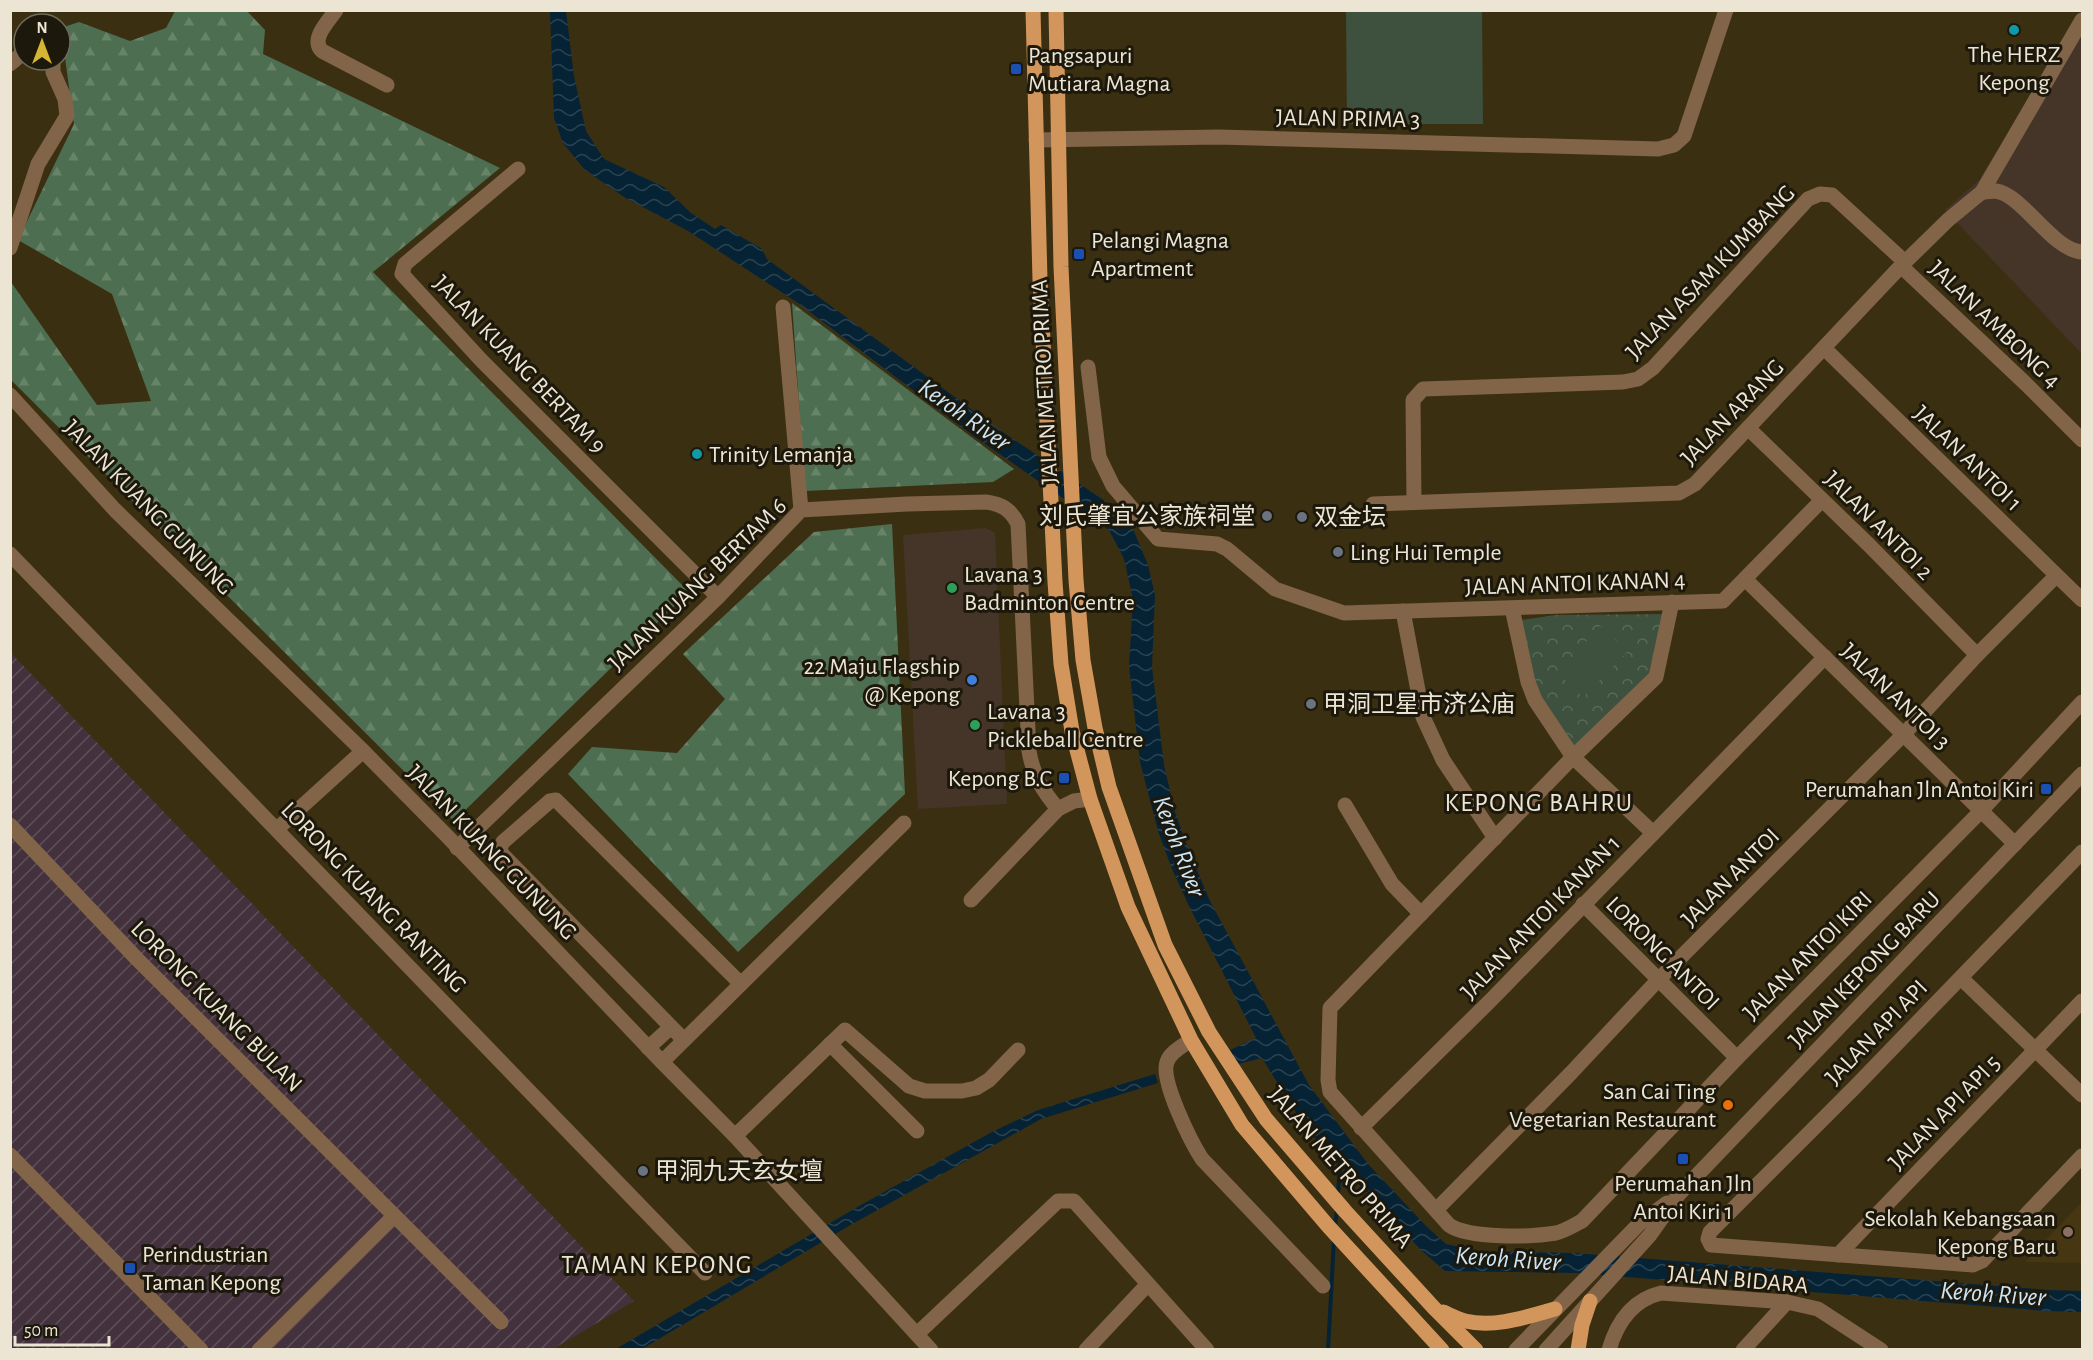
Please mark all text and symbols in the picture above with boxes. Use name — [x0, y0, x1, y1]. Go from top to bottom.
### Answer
north arrow — [12, 12, 72, 72]
text: N — [36, 20, 48, 36]
marker: The HERZ Kepong — [2007, 23, 2021, 37]
place label: The HERZ Kepong — [1968, 43, 2061, 95]
place label: Pangsapuri Mutiara Magna — [1028, 44, 1171, 96]
marker: Pangsapuri Mutiara Magna — [1009, 62, 1023, 76]
street label: JALAN PRIMA 3 — [1276, 106, 1420, 132]
street label: JALAN ASAM KUMBANG — [1622, 181, 1800, 364]
place label: Pelangi Magna Apartment — [1091, 229, 1229, 281]
marker: Pelangi Magna Apartment — [1072, 247, 1086, 261]
street label: JALAN AMBONG 4 — [1924, 256, 2065, 393]
street label: JALAN KUANG BERTAM 9 — [428, 271, 610, 458]
street label: JALAN METRO PRIMA — [1028, 279, 1062, 485]
street label: JALAN ARANG — [1677, 355, 1789, 470]
water label: Keroh River — [914, 374, 1016, 457]
street label: JALAN ANTOI 1 — [1909, 401, 2026, 516]
street label: JALAN KUANG GUNUNG — [59, 416, 238, 600]
place label: Trinity Lemanja — [709, 443, 853, 467]
marker: Trinity Lemanja — [690, 447, 704, 461]
street label: JALAN ANTOI 2 — [1819, 467, 1937, 585]
street label: JALAN KUANG BERTAM 6 — [604, 494, 791, 676]
place label: 刘氏肇宜公家族祠堂 — [1039, 503, 1255, 529]
place label: 双金坛 — [1314, 504, 1386, 530]
marker: 刘氏肇宜公家族祠堂 — [1260, 509, 1274, 523]
marker: 双金坛 — [1295, 510, 1309, 524]
place label: Ling Hui Temple — [1350, 541, 1502, 565]
marker: Ling Hui Temple — [1331, 545, 1345, 559]
place label: Lavana 3 Badminton Centre — [964, 563, 1135, 615]
street label: JALAN ANTOI KANAN 4 — [1464, 568, 1686, 600]
marker: Lavana 3 Badminton Centre — [945, 581, 959, 595]
street label: JALAN ANTOI 3 — [1836, 639, 1955, 755]
place label: 22 Maju Flagship @ Kepong — [803, 655, 960, 707]
marker: 22 Maju Flagship @ Kepong — [965, 673, 979, 687]
place label: 甲洞卫星市济公庙 — [1323, 691, 1515, 717]
marker: 甲洞卫星市济公庙 — [1304, 697, 1318, 711]
place label: Lavana 3 Pickleball Centre — [987, 700, 1144, 752]
marker: Lavana 3 Pickleball Centre — [968, 718, 982, 732]
street label: JALAN KUANG GUNUNG — [402, 761, 581, 945]
place label: Kepong B.C — [948, 767, 1052, 791]
marker: Kepong B.C — [1057, 771, 1071, 785]
place label: Perumahan Jln Antoi Kiri — [1805, 778, 2034, 802]
marker: Perumahan Jln Antoi Kiri — [2039, 782, 2053, 796]
district label: KEPONG BAHRU — [1445, 790, 1633, 816]
water label: Keroh River — [1148, 792, 1211, 902]
street label: LORONG KUANG RANTING — [276, 798, 470, 998]
street label: JALAN ANTOI — [1677, 824, 1784, 931]
street label: JALAN ANTOI KANAN 1 — [1456, 831, 1625, 1004]
street label: JALAN ANTOI KIRI — [1739, 887, 1877, 1025]
street label: JALAN KEPONG BARU — [1784, 887, 1945, 1052]
street label: LORONG ANTOI — [1601, 892, 1724, 1015]
street label: LORONG KUANG BULAN — [126, 916, 307, 1097]
street label: JALAN API API — [1821, 976, 1932, 1090]
street label: JALAN API API 5 — [1884, 1051, 2005, 1175]
place label: San Cai Ting Vegetarian Restaurant — [1509, 1080, 1716, 1132]
street label: JALAN METRO PRIMA — [1264, 1082, 1417, 1253]
marker: San Cai Ting Vegetarian Restaurant — [1721, 1098, 1735, 1112]
marker: Perumahan Jln Antoi Kiri 1 — [1676, 1152, 1690, 1166]
place label: 甲洞九天玄女壇 — [655, 1158, 823, 1184]
marker: 甲洞九天玄女壇 — [636, 1164, 650, 1178]
place label: Perumahan Jln Antoi Kiri 1 — [1614, 1172, 1752, 1224]
place label: Sekolah Kebangsaan Kepong Baru — [1864, 1207, 2056, 1259]
marker: Sekolah Kebangsaan Kepong Baru — [2061, 1225, 2075, 1239]
water label: Keroh River — [1454, 1242, 1563, 1276]
place label: Perindustrian Taman Kepong — [142, 1243, 281, 1295]
district label: TAMAN KEPONG — [561, 1252, 753, 1278]
marker: Perindustrian Taman Kepong — [123, 1261, 137, 1275]
street label: JALAN BIDARA — [1667, 1262, 1809, 1298]
water label: Keroh River — [1939, 1277, 2048, 1311]
scale bar — [15, 1309, 110, 1347]
text: 50 m — [24, 1322, 58, 1340]

